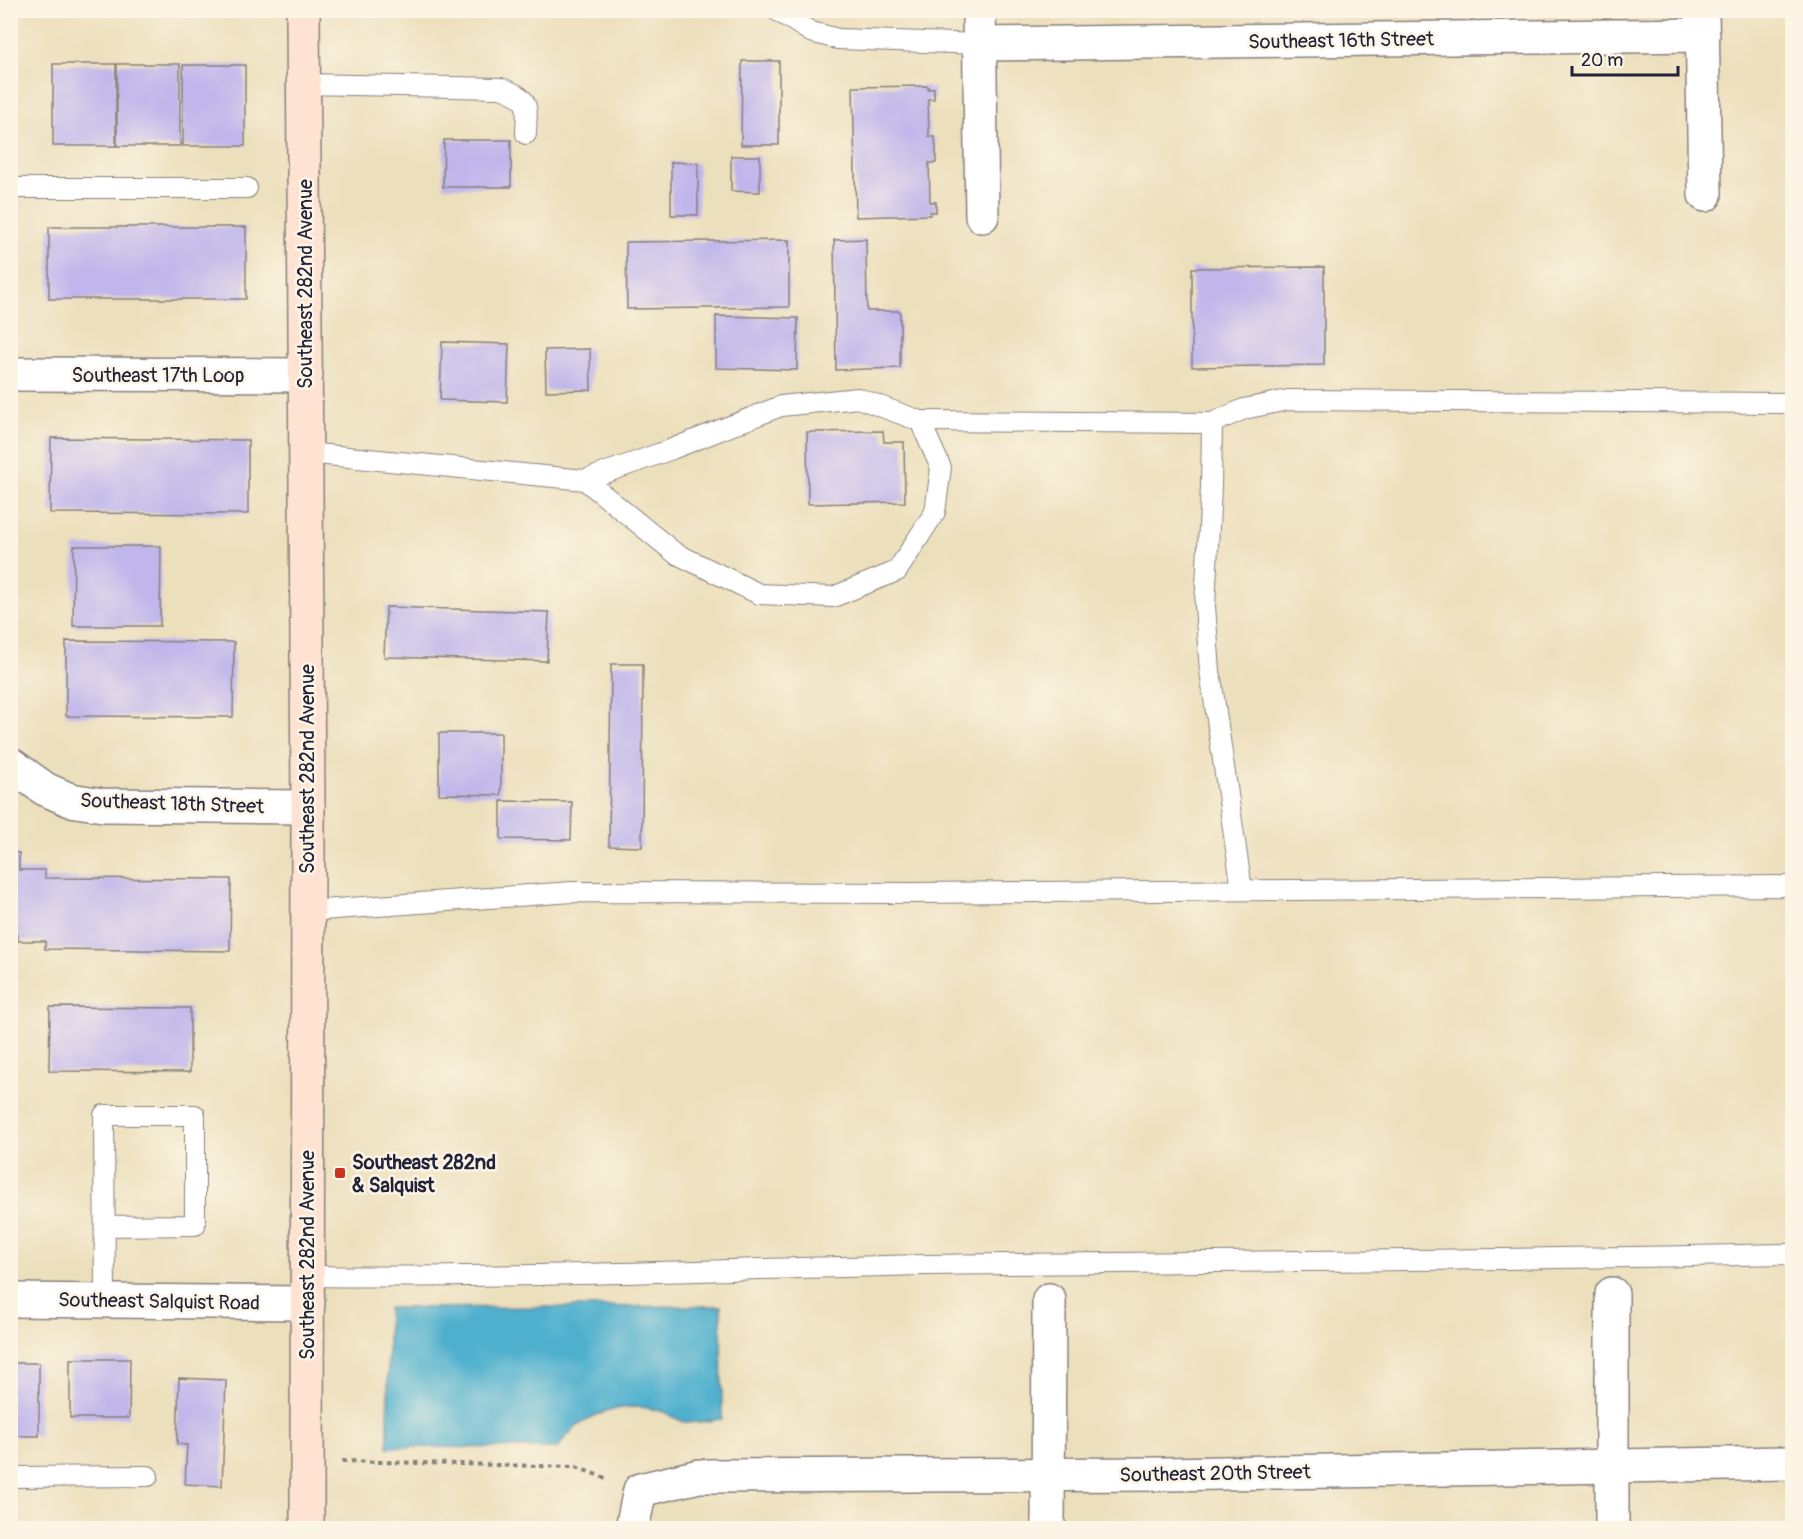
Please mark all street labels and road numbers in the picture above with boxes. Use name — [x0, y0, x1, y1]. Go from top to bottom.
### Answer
street label: Southeast 16th Street — [1248, 26, 1435, 55]
street label: Southeast 282nd Avenue — [293, 179, 318, 389]
street label: Southeast 17th Loop — [72, 363, 244, 388]
street label: Southeast 282nd Avenue — [295, 664, 320, 874]
street label: Southeast 18th Street — [79, 788, 265, 819]
street label: Southeast 282nd Avenue — [295, 1150, 320, 1360]
street label: Southeast Salquist Road — [58, 1287, 260, 1316]
street label: Southeast 20th Street — [1119, 1459, 1312, 1488]

